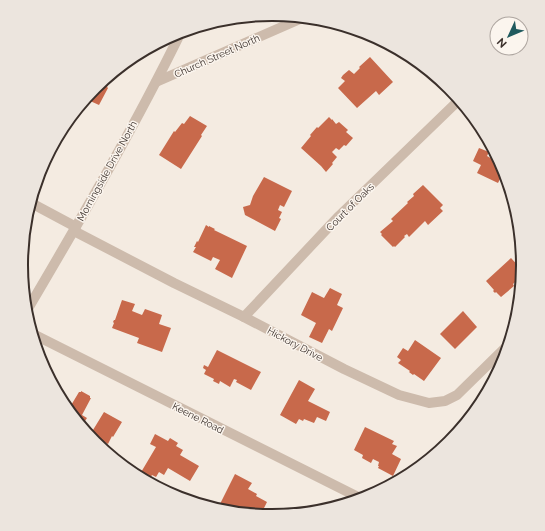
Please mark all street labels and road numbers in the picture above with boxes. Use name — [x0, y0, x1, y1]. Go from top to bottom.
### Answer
street label: Church Street North — [173, 32, 262, 80]
street label: Morningside Drive North — [75, 119, 139, 223]
street label: Court of Oaks — [324, 181, 376, 233]
street label: Hickory Drive — [265, 325, 325, 363]
street label: Keene Road — [171, 400, 225, 436]

